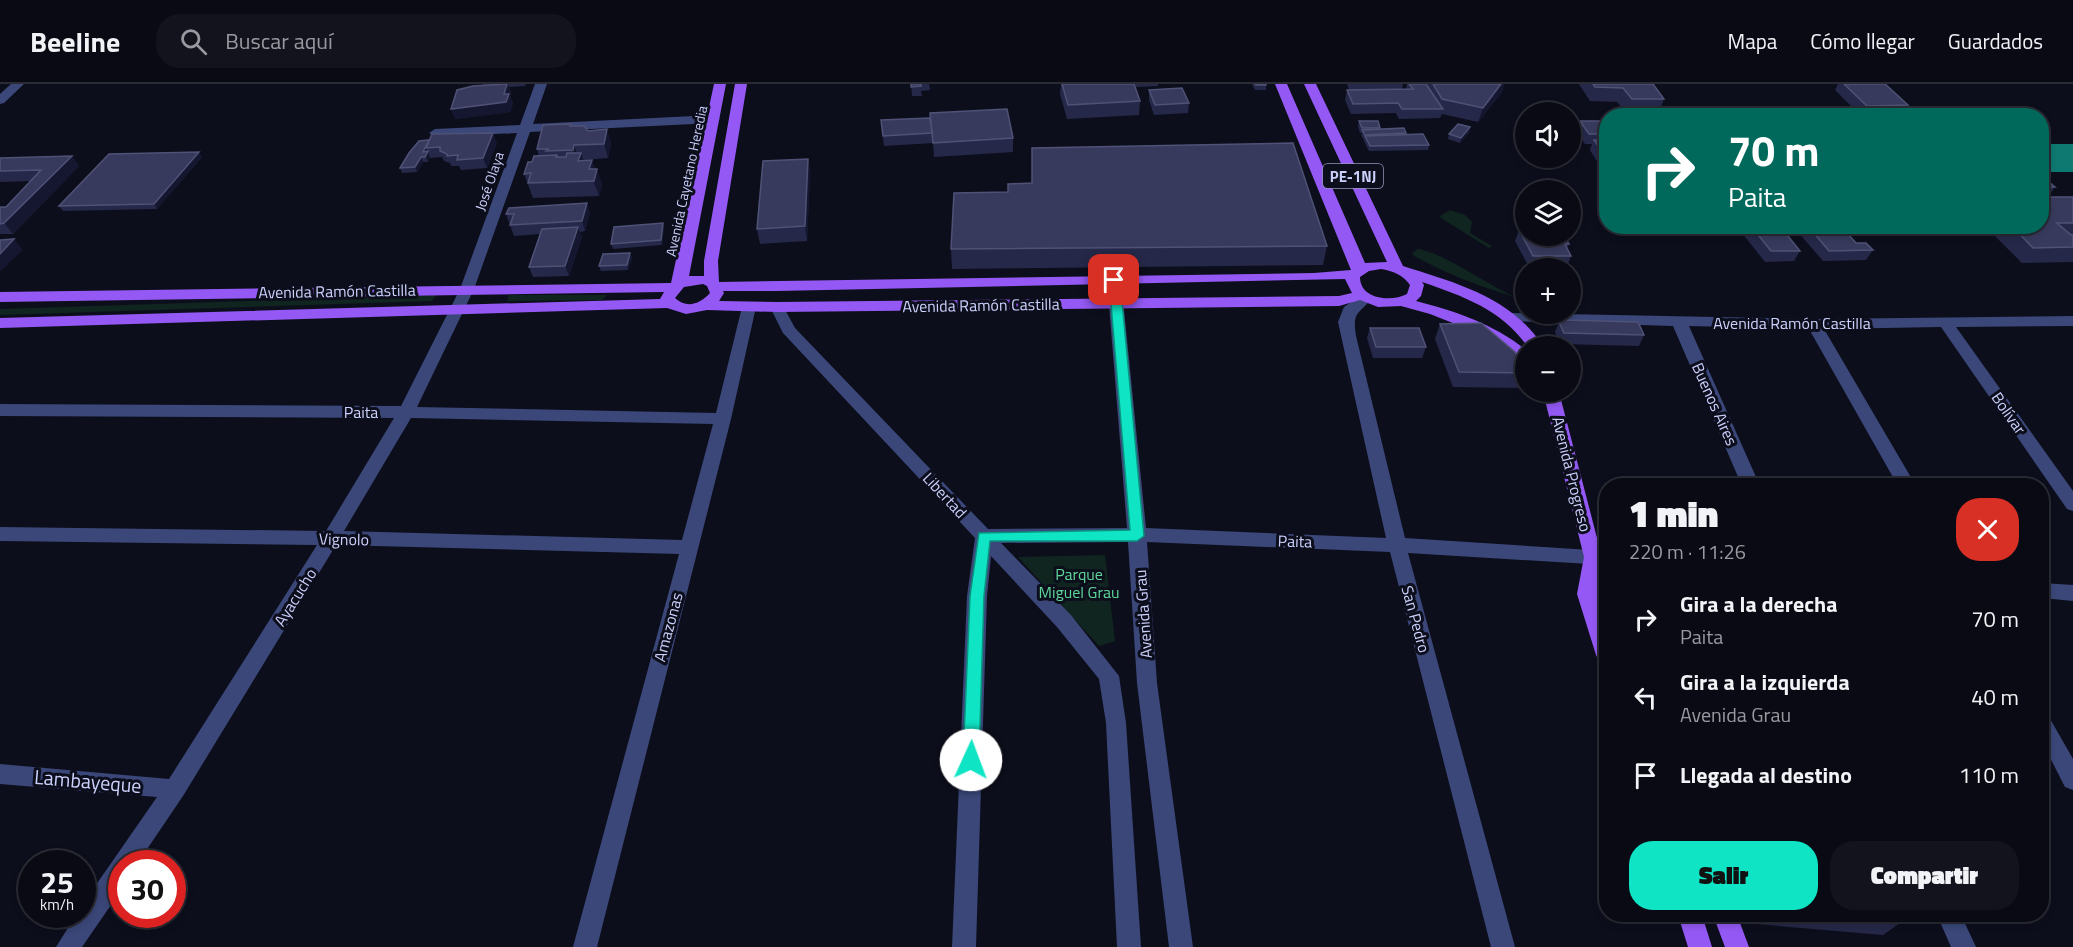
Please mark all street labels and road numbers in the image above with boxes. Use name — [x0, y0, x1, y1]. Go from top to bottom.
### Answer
street label: Avenida Cayetano Heredia — [660, 104, 712, 258]
street label: José Olaya — [469, 149, 509, 213]
road number: PE-1NJ — [1323, 164, 1383, 188]
street label: Avenida Ramón Castilla — [258, 278, 416, 304]
street label: Avenida Ramón Castilla — [902, 292, 1060, 318]
street label: Avenida Ramón Castilla — [1713, 311, 1871, 335]
street label: Buenos Aires — [1686, 359, 1744, 449]
street label: Bolívar — [1986, 387, 2032, 439]
street label: Paita — [344, 400, 378, 424]
street label: Avenida Progreso — [1546, 414, 1598, 534]
street label: Libertad — [917, 467, 973, 523]
street label: Vignolo — [319, 527, 369, 551]
street label: Paita — [1277, 528, 1313, 554]
street label: Ayacucho — [268, 563, 322, 631]
street label: Avenida Grau — [1128, 569, 1158, 659]
street label: San Pedro — [1396, 583, 1436, 655]
street label: Amazonas — [647, 590, 689, 664]
street label: Lambayeque — [33, 761, 143, 801]

